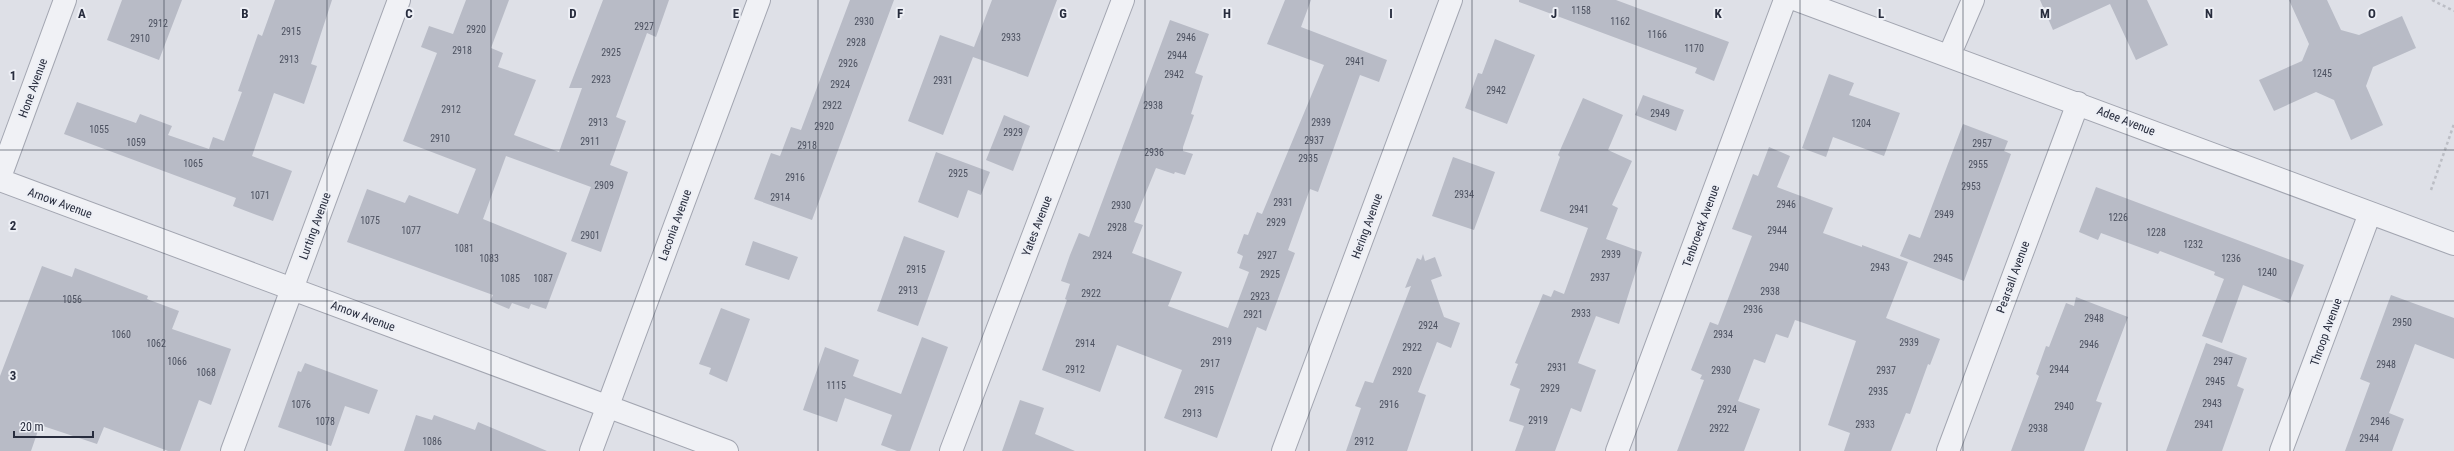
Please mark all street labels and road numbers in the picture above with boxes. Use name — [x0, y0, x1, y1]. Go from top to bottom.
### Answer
street label: Hone Avenue — [16, 56, 50, 120]
street label: Adee Avenue — [2095, 103, 2158, 139]
street label: Tenbroeck Avenue — [1680, 183, 1722, 269]
street label: Arnow Avenue — [26, 185, 94, 221]
street label: Laconia Avenue — [656, 187, 694, 262]
street label: Lurting Avenue — [296, 190, 334, 262]
street label: Hering Avenue — [1349, 191, 1385, 261]
street label: Yates Avenue — [1019, 193, 1055, 258]
street label: Pearsall Avenue — [1993, 239, 2033, 315]
street label: Throop Avenue — [2307, 296, 2345, 368]
street label: Arnow Avenue — [329, 298, 397, 334]

